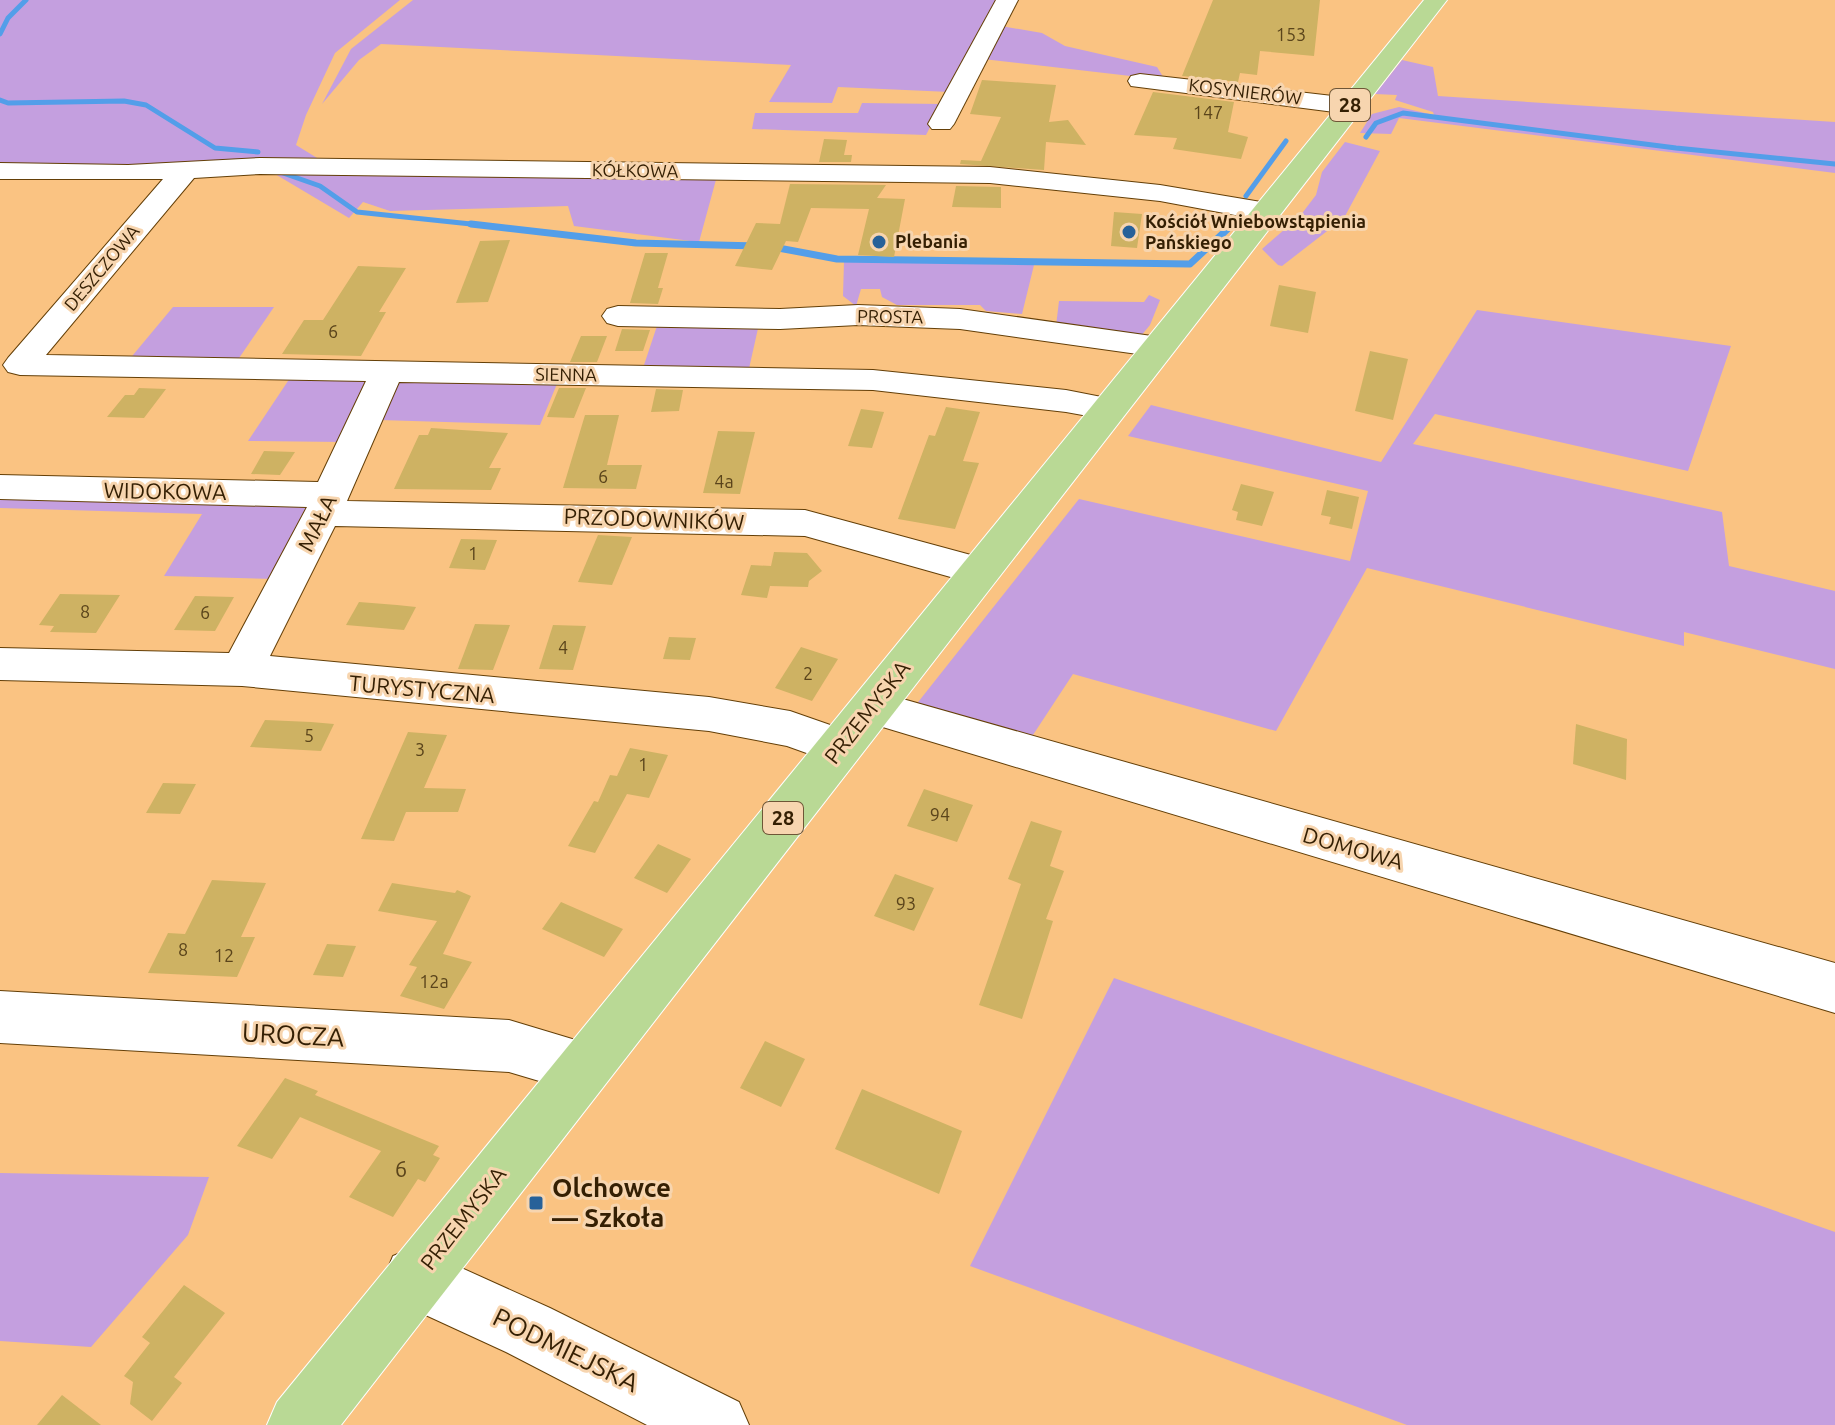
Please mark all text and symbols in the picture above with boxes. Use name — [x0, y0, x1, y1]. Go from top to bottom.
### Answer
house number: 153 — [1276, 24, 1306, 44]
street label: KOSYNIERÓW — [1188, 73, 1303, 108]
road number: 28 — [1330, 89, 1370, 121]
house number: 147 — [1193, 102, 1223, 122]
street label: KÓŁKOWA — [592, 158, 679, 181]
place label: Kościół Wniebowstąpienia Pańskiego — [1145, 211, 1366, 252]
street label: DESZCZOWA — [60, 220, 143, 314]
marker: Kościół Wniebowstąpienia Pańskiego — [1120, 223, 1138, 241]
place label: Plebania — [895, 231, 968, 251]
marker: Plebania — [870, 233, 888, 251]
street label: PROSTA — [857, 305, 924, 327]
house number: 6 — [328, 321, 338, 341]
street label: SIENNA — [535, 363, 597, 385]
house number: 6 — [598, 466, 608, 486]
house number: 4a — [714, 471, 734, 491]
street label: WIDOKOWA — [103, 477, 227, 504]
street label: MAŁA — [292, 490, 341, 555]
street label: PRZODOWNIKÓW — [563, 502, 745, 534]
house number: 1 — [468, 543, 478, 563]
house number: 8 — [80, 601, 90, 621]
house number: 6 — [200, 602, 210, 622]
house number: 4 — [558, 637, 568, 657]
street label: PRZEMYSKA — [819, 655, 915, 768]
house number: 2 — [803, 663, 813, 683]
street label: TURYSTYCZNA — [348, 670, 497, 707]
house number: 5 — [304, 725, 314, 745]
house number: 3 — [415, 739, 425, 759]
house number: 1 — [638, 754, 648, 774]
road number: 28 — [763, 802, 803, 834]
house number: 94 — [930, 804, 950, 824]
street label: DOMOWA — [1300, 821, 1407, 874]
house number: 93 — [896, 893, 916, 913]
house number: 8 — [178, 939, 188, 959]
house number: 12 — [214, 945, 234, 965]
house number: 12a — [419, 971, 449, 991]
street label: UROCZA — [241, 1017, 345, 1052]
house number: 6 — [395, 1156, 407, 1181]
street label: PRZEMYSKA — [415, 1161, 511, 1274]
place label: Olchowce — Szkoła — [552, 1173, 671, 1232]
marker: Olchowce — Szkoła — [527, 1194, 545, 1212]
street label: PODMIEJSKA — [489, 1302, 644, 1397]

